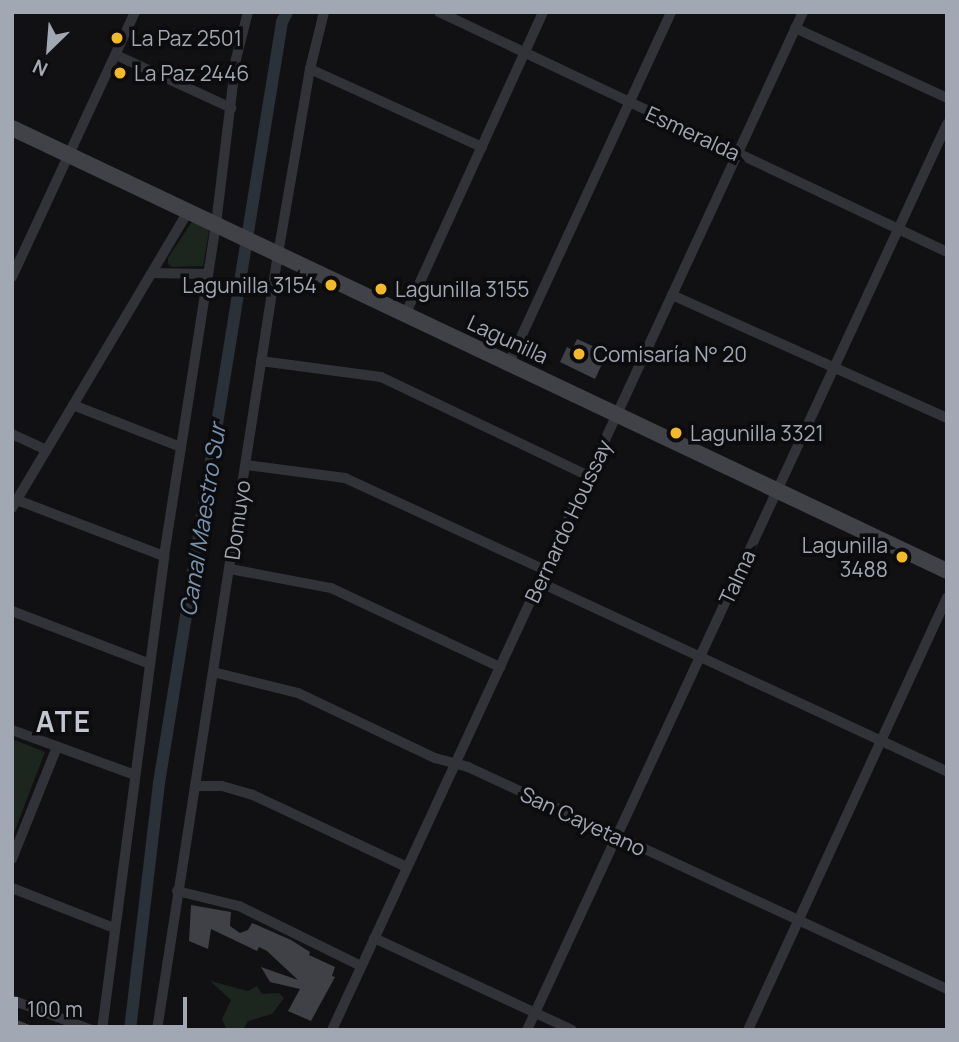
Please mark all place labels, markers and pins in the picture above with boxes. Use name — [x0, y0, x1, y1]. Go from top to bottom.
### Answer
place label: La Paz 2501 — [131, 25, 242, 51]
marker: La Paz 2501 — [109, 30, 125, 46]
place label: La Paz 2446 — [134, 60, 249, 86]
marker: La Paz 2446 — [112, 65, 128, 81]
place label: Lagunilla 3154 — [182, 272, 317, 298]
place label: Lagunilla 3155 — [395, 276, 529, 302]
marker: Lagunilla 3154 — [323, 277, 339, 293]
marker: Lagunilla 3155 — [373, 281, 389, 297]
place label: Comisaría N° 20 — [593, 341, 747, 367]
marker: Comisaría N° 20 — [571, 346, 587, 362]
place label: Lagunilla 3321 — [690, 420, 824, 446]
marker: Lagunilla 3321 — [668, 425, 684, 441]
place label: Lagunilla 3488 — [802, 532, 888, 582]
marker: Lagunilla 3488 — [894, 549, 910, 565]

